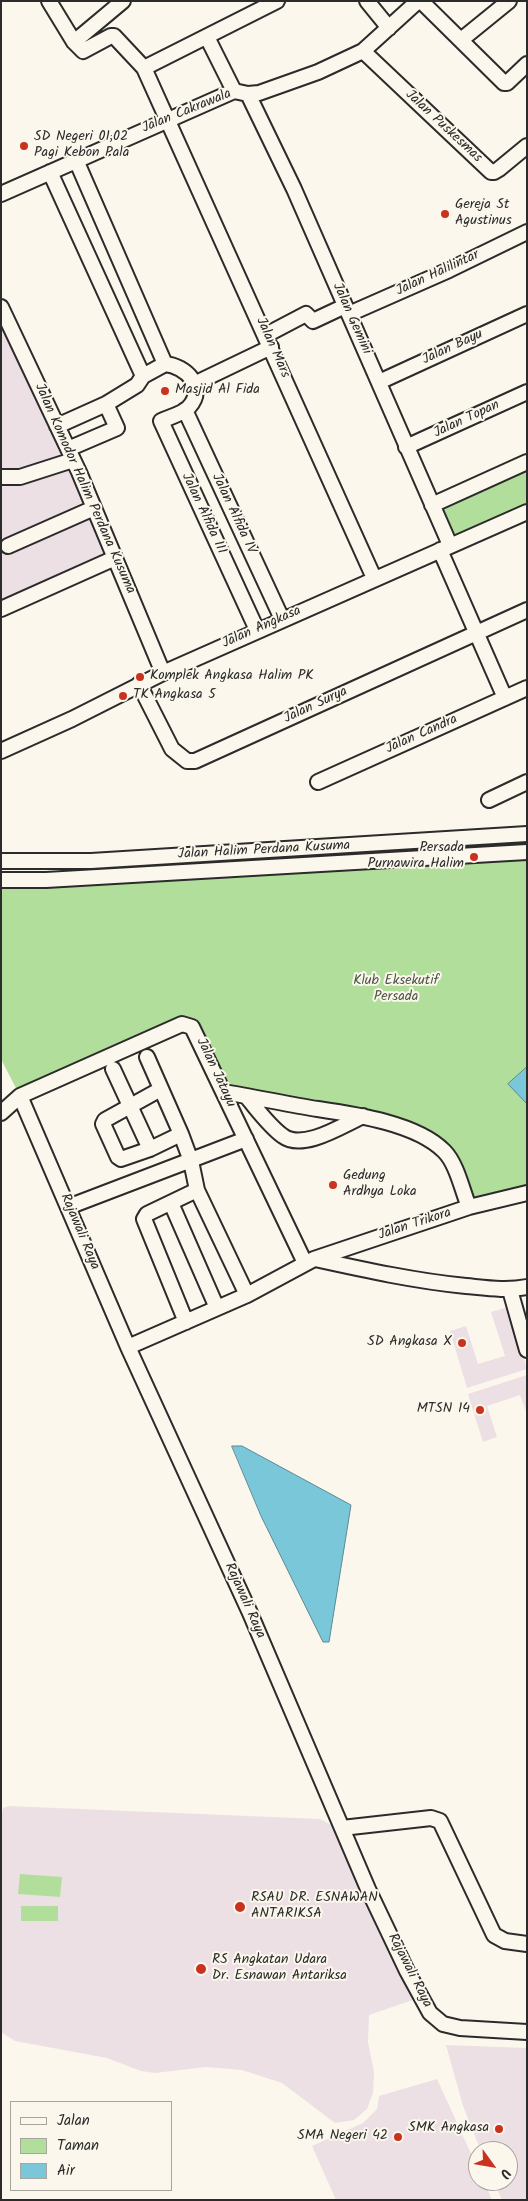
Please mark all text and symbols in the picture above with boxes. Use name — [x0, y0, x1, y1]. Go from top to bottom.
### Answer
street label: Jalan Cakrawala — [140, 86, 234, 138]
street label: Jalan Puskesmas — [401, 87, 485, 167]
place label: SD Negeri 01,02 Pagi Kebon Pala — [34, 130, 129, 162]
marker: SD Negeri 01,02 Pagi Kebon Pala — [18, 140, 30, 152]
place label: Gereja St Agustinus — [455, 198, 512, 230]
marker: Gereja St Agustinus — [439, 208, 451, 220]
street label: Jalan Halilintar — [394, 247, 482, 301]
street label: Jalan Gemini — [328, 281, 374, 357]
street label: Jalan Mars — [251, 315, 293, 381]
street label: Jalan Bayu — [420, 327, 486, 369]
street label: Jalan Komodor Halim Perdana Kusuma — [30, 381, 138, 597]
place label: Masjid Al Fida — [175, 383, 260, 399]
marker: Masjid Al Fida — [159, 385, 171, 397]
street label: Jalan Topan — [431, 397, 503, 443]
street label: Jalan Alfida III — [177, 471, 229, 557]
street label: Jalan Alfida IV — [207, 471, 259, 557]
street label: Jalan Angkasa — [220, 603, 304, 653]
place label: Komplek Angkasa Halim PK — [150, 669, 314, 685]
marker: Komplek Angkasa Halim PK — [134, 671, 146, 683]
street label: Jalan Surya — [282, 684, 350, 728]
place label: TK Angkasa 5 — [133, 688, 216, 704]
marker: TK Angkasa 5 — [117, 690, 129, 702]
street label: Jalan Candra — [384, 712, 460, 758]
street label: Jalan Halim Perdana Kusuma — [177, 838, 351, 864]
place label: Persada Purnawira Halim — [368, 841, 464, 874]
marker: Persada Purnawira Halim — [468, 851, 480, 863]
park label: Klub Eksekutif Persada — [353, 974, 439, 1006]
street label: Jalan Jatayu — [192, 1036, 238, 1110]
place label: Gedung Ardhya Loka — [343, 1169, 416, 1202]
marker: Gedung Ardhya Loka — [327, 1179, 339, 1191]
street label: Rajawali Raya — [55, 1191, 103, 1273]
street label: Jalan Trikora — [376, 1205, 454, 1245]
place label: SD Angkasa X — [367, 1335, 452, 1351]
marker: SD Angkasa X — [456, 1337, 468, 1349]
place label: MTSN 14 — [417, 1402, 470, 1418]
marker: MTSN 14 — [474, 1404, 486, 1416]
street label: Rajawali Raya — [220, 1561, 268, 1641]
place label: RSAU DR. ESNAWAN ANTARIKSA — [251, 1891, 378, 1924]
marker: RSAU DR. ESNAWAN ANTARIKSA — [233, 1900, 247, 1914]
street label: Rajawali Raya — [383, 1931, 435, 2011]
place label: RS Angkatan Udara Dr. Esnawan Antariksa — [212, 1953, 347, 1985]
marker: RS Angkatan Udara Dr. Esnawan Antariksa — [194, 1962, 208, 1976]
legend — [10, 2101, 172, 2191]
text: Jalan — [57, 2109, 90, 2133]
place label: SMK Angkasa — [408, 2121, 489, 2137]
marker: SMK Angkasa — [493, 2123, 505, 2135]
place label: SMA Negeri 42 — [297, 2129, 388, 2145]
marker: SMA Negeri 42 — [392, 2131, 404, 2143]
text: Taman — [57, 2134, 99, 2158]
north arrow — [468, 2141, 518, 2191]
text: Air — [57, 2159, 75, 2183]
text: U — [493, 2164, 516, 2183]

